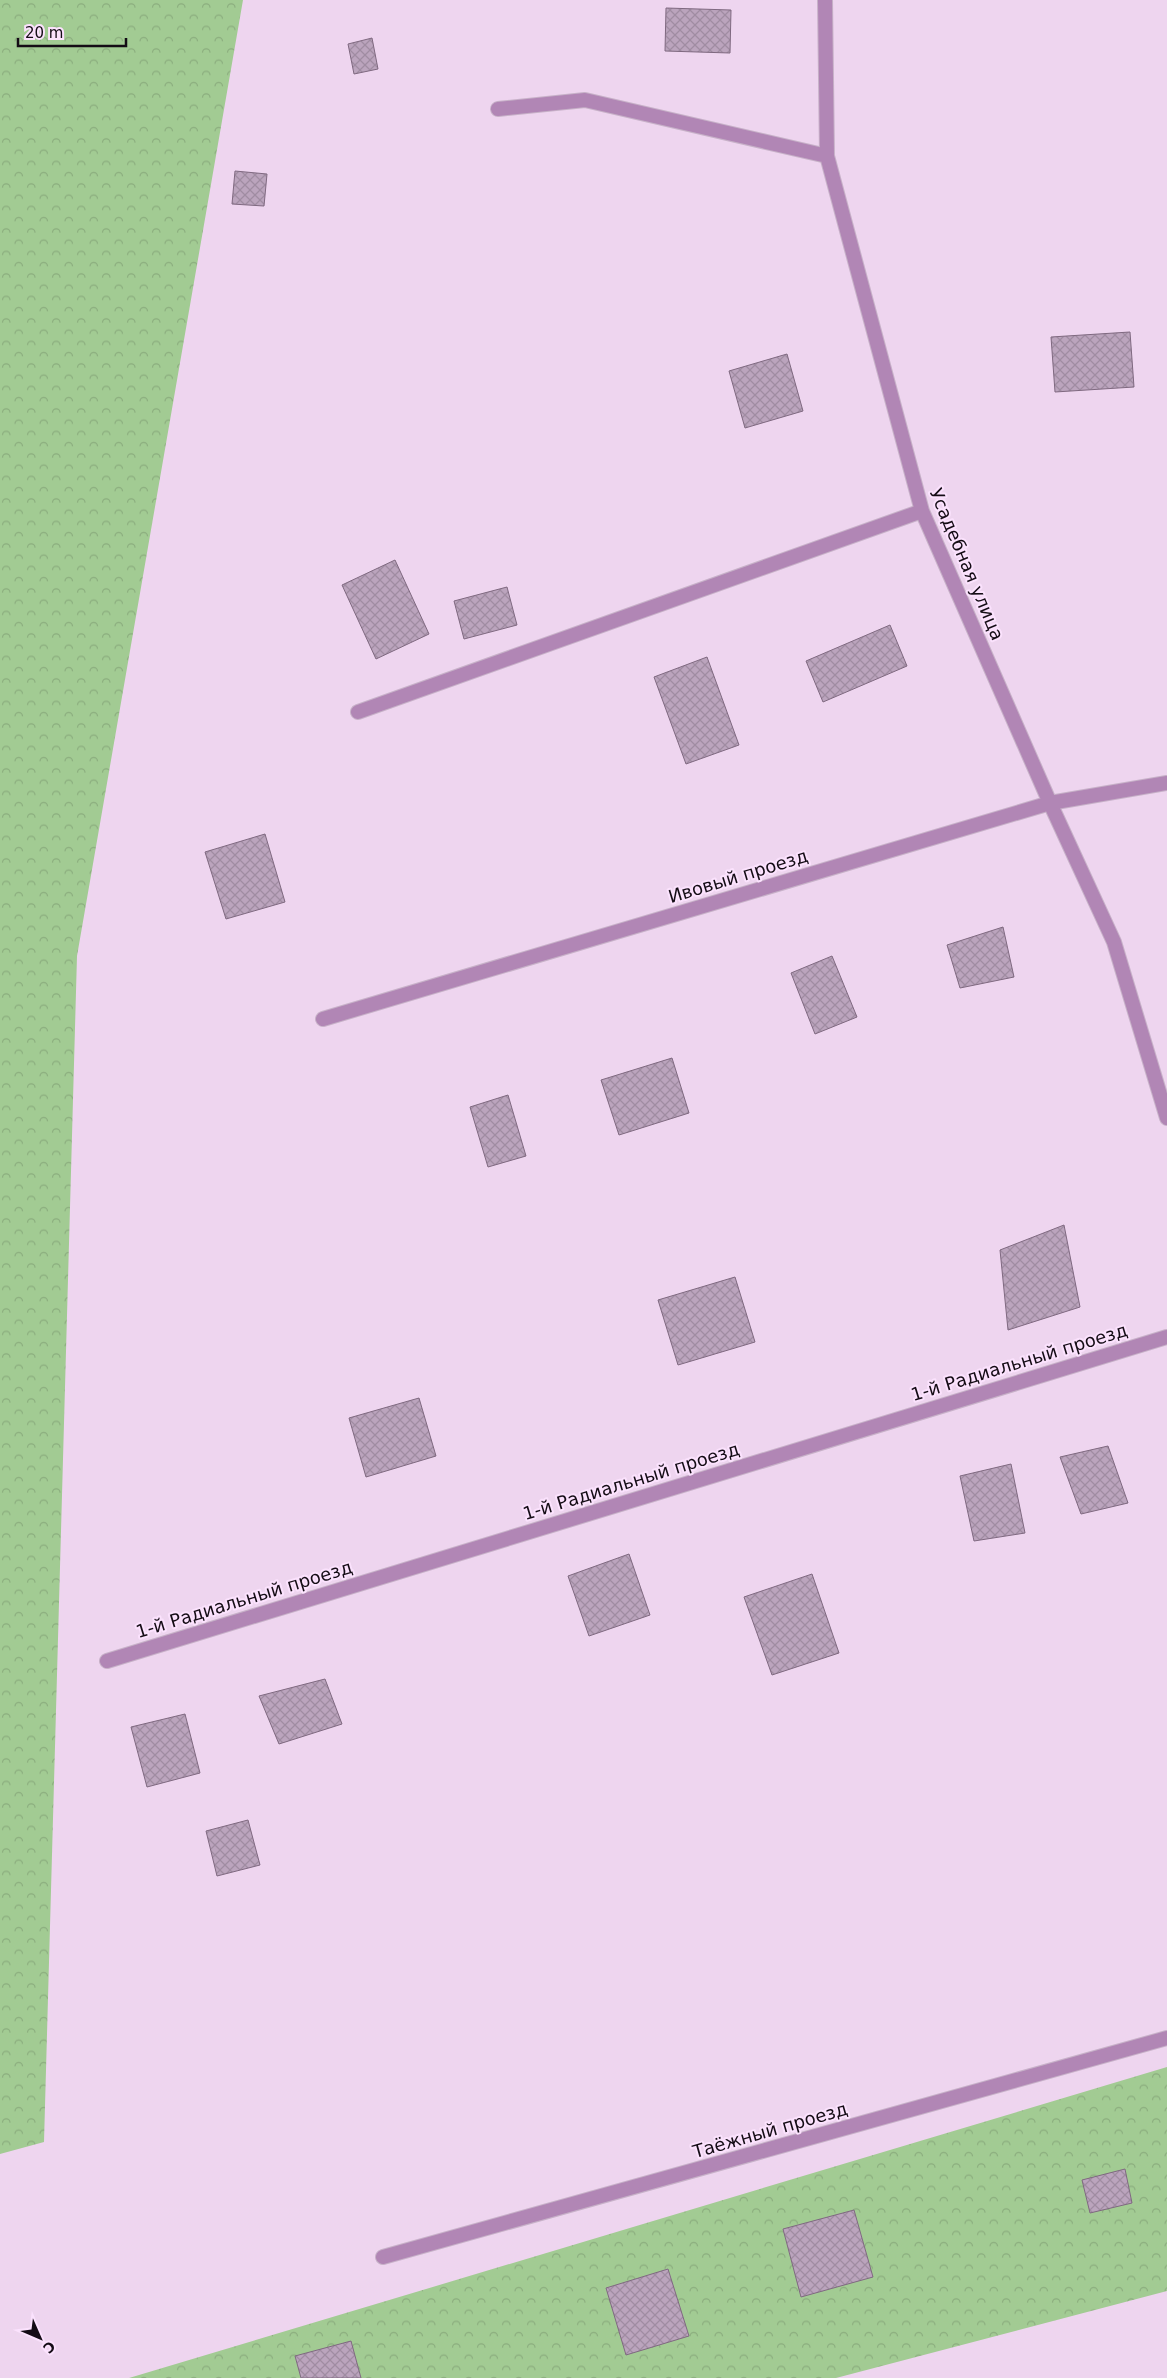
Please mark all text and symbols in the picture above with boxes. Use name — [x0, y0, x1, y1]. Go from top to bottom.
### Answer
scale bar — [18, 15, 125, 47]
text: 20 m — [25, 24, 63, 42]
street label: Усадебная улица — [925, 485, 1009, 643]
street label: Ивовый проезд — [666, 845, 810, 907]
street label: 1-й Радиальный проезд — [908, 1319, 1130, 1405]
street label: 1-й Радиальный проезд — [520, 1438, 742, 1524]
street label: 1-й Радиальный проезд — [133, 1556, 355, 1642]
street label: Таёжный проезд — [689, 2098, 850, 2162]
north arrow — [15, 2313, 65, 2363]
text: С — [40, 2338, 58, 2356]

